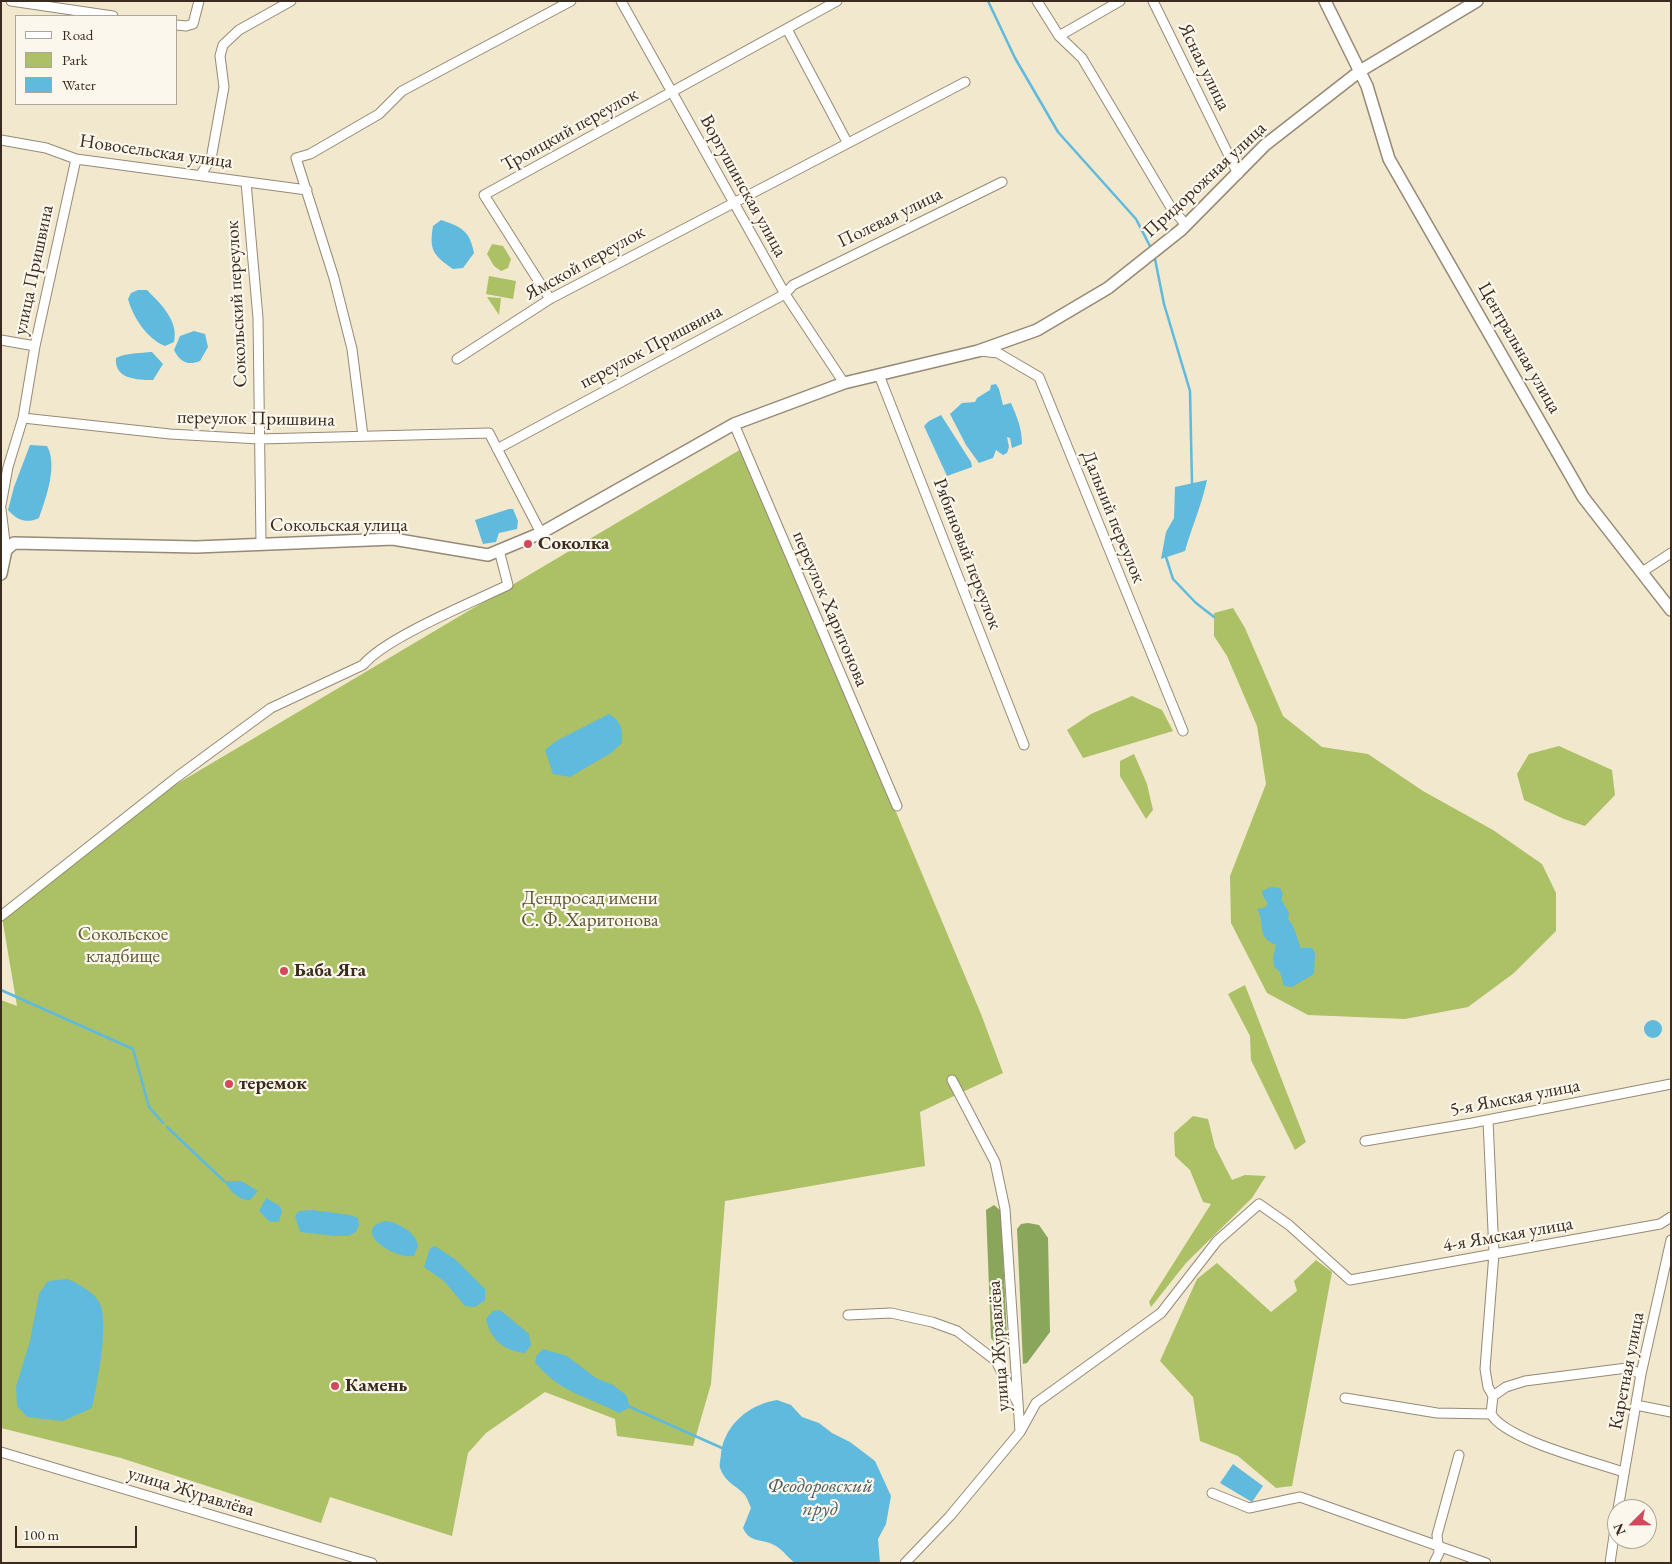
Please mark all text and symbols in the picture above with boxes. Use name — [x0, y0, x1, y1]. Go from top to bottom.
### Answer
legend — [15, 15, 178, 105]
street label: Ясная улица — [1173, 20, 1235, 114]
text: Road — [62, 25, 93, 44]
text: Park — [62, 50, 88, 69]
text: Water — [62, 75, 96, 94]
street label: Троицкий переулок — [498, 83, 642, 177]
street label: Воргушинская улица — [694, 111, 792, 261]
street label: Придорожная улица — [1139, 117, 1271, 243]
street label: Новосельская улица — [78, 130, 234, 174]
street label: Полевая улица — [834, 183, 946, 253]
street label: улица Пришвина — [9, 203, 59, 337]
street label: Сокольский переулок — [221, 220, 253, 388]
street label: Ямской переулок — [521, 221, 649, 305]
street label: Центральная улица — [1472, 278, 1566, 418]
street label: переулок Пришвина — [576, 300, 726, 394]
street label: переулок Пришвина — [177, 406, 335, 432]
street label: Дальний переулок — [1076, 447, 1150, 587]
street label: Рябиновый переулок — [928, 475, 1006, 633]
street label: Сокольская улица — [270, 515, 408, 537]
street label: переулок Харитонова — [787, 528, 873, 690]
place label: Соколка — [538, 533, 609, 555]
marker: Соколка — [522, 538, 534, 550]
park label: Дендросад имени С. Ф. Харитонова — [521, 888, 659, 932]
park label: Сокольское кладбище — [78, 924, 168, 968]
place label: Баба Яга — [294, 960, 366, 982]
marker: Баба Яга — [278, 965, 290, 977]
place label: теремок — [239, 1073, 307, 1095]
street label: 5-я Ямская улица — [1448, 1074, 1582, 1122]
marker: теремок — [223, 1078, 235, 1090]
street label: 4-я Ямская улица — [1441, 1212, 1575, 1258]
street label: улица Журавлёва — [983, 1280, 1015, 1412]
street label: Каретная улица — [1604, 1310, 1650, 1432]
place label: Камень — [345, 1375, 407, 1397]
marker: Камень — [329, 1380, 341, 1392]
street label: улица Журавлёва — [125, 1462, 257, 1522]
water label: Феодоровский пруд — [767, 1475, 873, 1522]
north arrow — [1607, 1499, 1657, 1549]
scale bar — [18, 1516, 140, 1548]
text: N — [1609, 1521, 1630, 1538]
text: 100 m — [23, 1525, 59, 1544]

